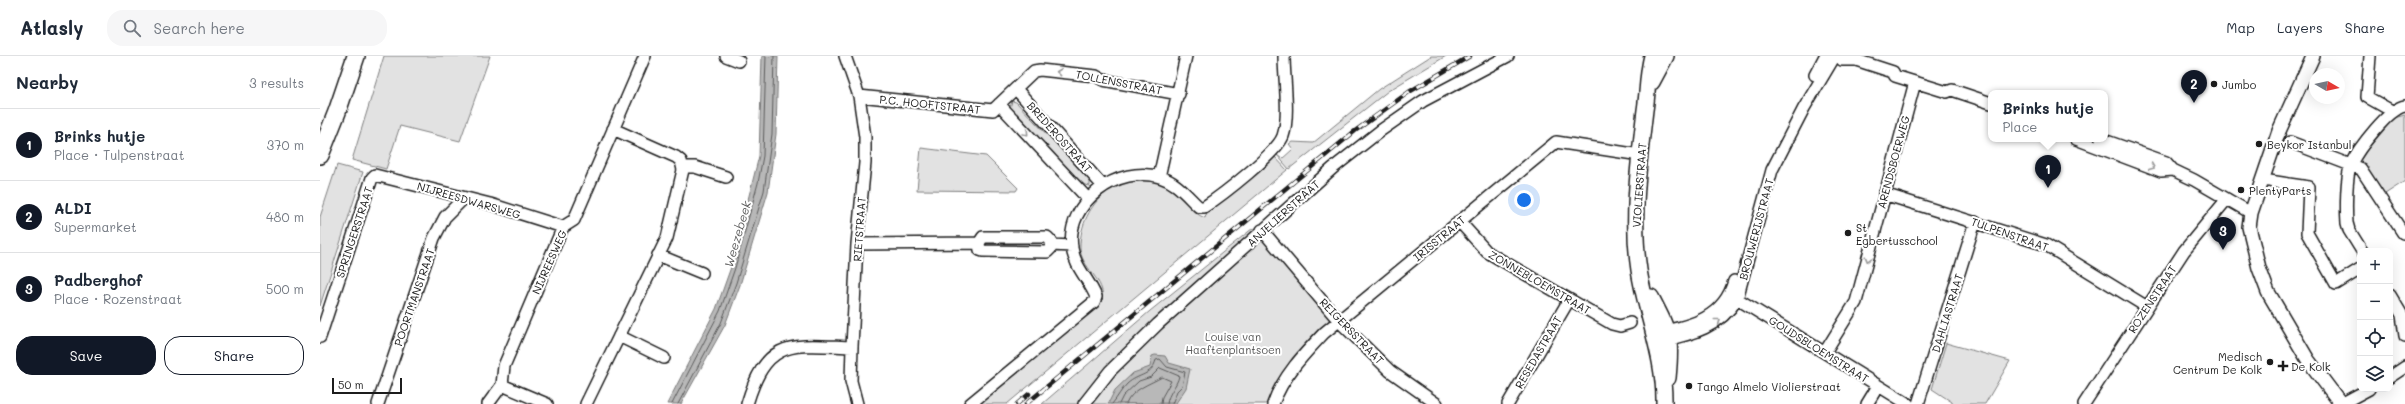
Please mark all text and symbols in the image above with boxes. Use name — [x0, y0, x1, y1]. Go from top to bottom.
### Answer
search box — [107, 10, 387, 46]
text: Atlasly — [20, 15, 83, 40]
icon: search — [121, 17, 143, 39]
text: Search here — [153, 18, 245, 38]
text: Map — [2226, 18, 2255, 37]
text: Layers — [2277, 18, 2323, 37]
text: Share — [2345, 18, 2385, 37]
street label: TOLLENSSTRAAT — [1075, 66, 1163, 98]
one-way arrow — [1056, 68, 1062, 77]
north arrow — [2309, 68, 2345, 104]
pin: 2 — [2181, 70, 2207, 103]
text: Nearby — [16, 71, 78, 93]
text: 3 results — [249, 74, 304, 91]
place label: Jumbo — [2222, 77, 2257, 92]
marker: Jumbo — [2209, 79, 2219, 89]
popup — [1988, 90, 2108, 142]
street label: P.C. HOOFTSTRAAT — [879, 91, 981, 117]
street label: BREDEROSTRAAT — [1024, 98, 1096, 176]
text: Brinks hutje — [2002, 98, 2094, 118]
street label: ARENDSBOERWEG — [1873, 114, 1913, 210]
text: Place — [2002, 118, 2037, 135]
text: Brinks hutje — [54, 126, 145, 146]
one-way arrow — [1021, 128, 1029, 136]
text: 1 — [26, 136, 32, 153]
text: 370 m — [267, 136, 304, 153]
place label: Beykor Istanbul — [2267, 137, 2352, 152]
marker: Beykor Istanbul — [2254, 139, 2264, 149]
street label: VIOLIERSTRAAT — [1629, 142, 1649, 228]
text: Place · Tulpenstraat — [54, 146, 184, 163]
pin: 1 — [2035, 155, 2061, 188]
one-way arrow — [2148, 163, 2155, 171]
street label: ANJELIERSTRAAT — [1244, 176, 1322, 250]
street label: BROUWERIJSTRAAT — [1735, 177, 1777, 281]
street label: NIJREESDWARSWEG — [415, 178, 523, 222]
place label: PlentyParts — [2249, 183, 2311, 198]
street label: SPRINGERSTRAAT — [332, 184, 376, 280]
marker: PlentyParts — [2236, 185, 2246, 195]
your location — [1514, 190, 1534, 210]
street label: RIETSTRAAT — [849, 196, 869, 262]
text: ALDI — [54, 198, 92, 218]
water label: Weezebeek — [720, 198, 754, 269]
text: 2 — [25, 208, 33, 225]
text: 480 m — [266, 208, 304, 225]
street label: IRISSTRAAT — [1410, 212, 1468, 264]
street label: TULPENSTRAAT — [1969, 214, 2051, 254]
pin: 3 — [2210, 217, 2236, 250]
text: Supermarket — [54, 218, 137, 235]
place label: St Egbertusschool — [1856, 220, 1938, 248]
street label: NIJREESWEG — [528, 227, 570, 297]
marker: St Egbertusschool — [1843, 228, 1853, 238]
street label: POORTMANSTRAAT — [390, 246, 438, 348]
street label: ZONNEBLOEMSTRAAT — [1486, 247, 1594, 317]
map controls — [2357, 248, 2393, 392]
button: + — [2357, 248, 2393, 284]
one-way arrow — [1864, 255, 1873, 262]
street label: ROZENSTRAAT — [2124, 262, 2180, 336]
text: Padberghof — [54, 270, 142, 290]
street label: DAHLIASTRAAT — [1928, 272, 1966, 354]
text: 3 — [25, 280, 33, 297]
text: 500 m — [266, 280, 304, 297]
button: − — [2357, 284, 2393, 320]
text: Place · Rozenstraat — [54, 290, 182, 307]
street label: REIGERSSTRAAT — [1317, 295, 1387, 367]
street label: GOUDSBLOEMSTRAAT — [1766, 312, 1872, 386]
street label: RESEDASTRAAT — [1511, 313, 1565, 391]
one-way arrow — [1713, 319, 1720, 326]
button: locate — [2357, 320, 2393, 356]
park label: Louise van Haaftenplantsoen — [1185, 329, 1281, 357]
button: Save — [16, 336, 156, 375]
button: Share — [164, 336, 304, 375]
place label: Medisch Centrum De Kolk — [2173, 349, 2262, 377]
button: layers — [2357, 356, 2393, 392]
marker: Medisch Centrum De Kolk — [2265, 357, 2275, 367]
place label: De Kolk — [2291, 359, 2331, 374]
marker: De Kolk — [2278, 361, 2288, 371]
scale bar — [332, 376, 402, 395]
text: 50 m — [338, 377, 364, 392]
place label: Tango Almelo Violierstraat — [1697, 379, 1841, 394]
marker: Tango Almelo Violierstraat — [1684, 381, 1694, 391]

